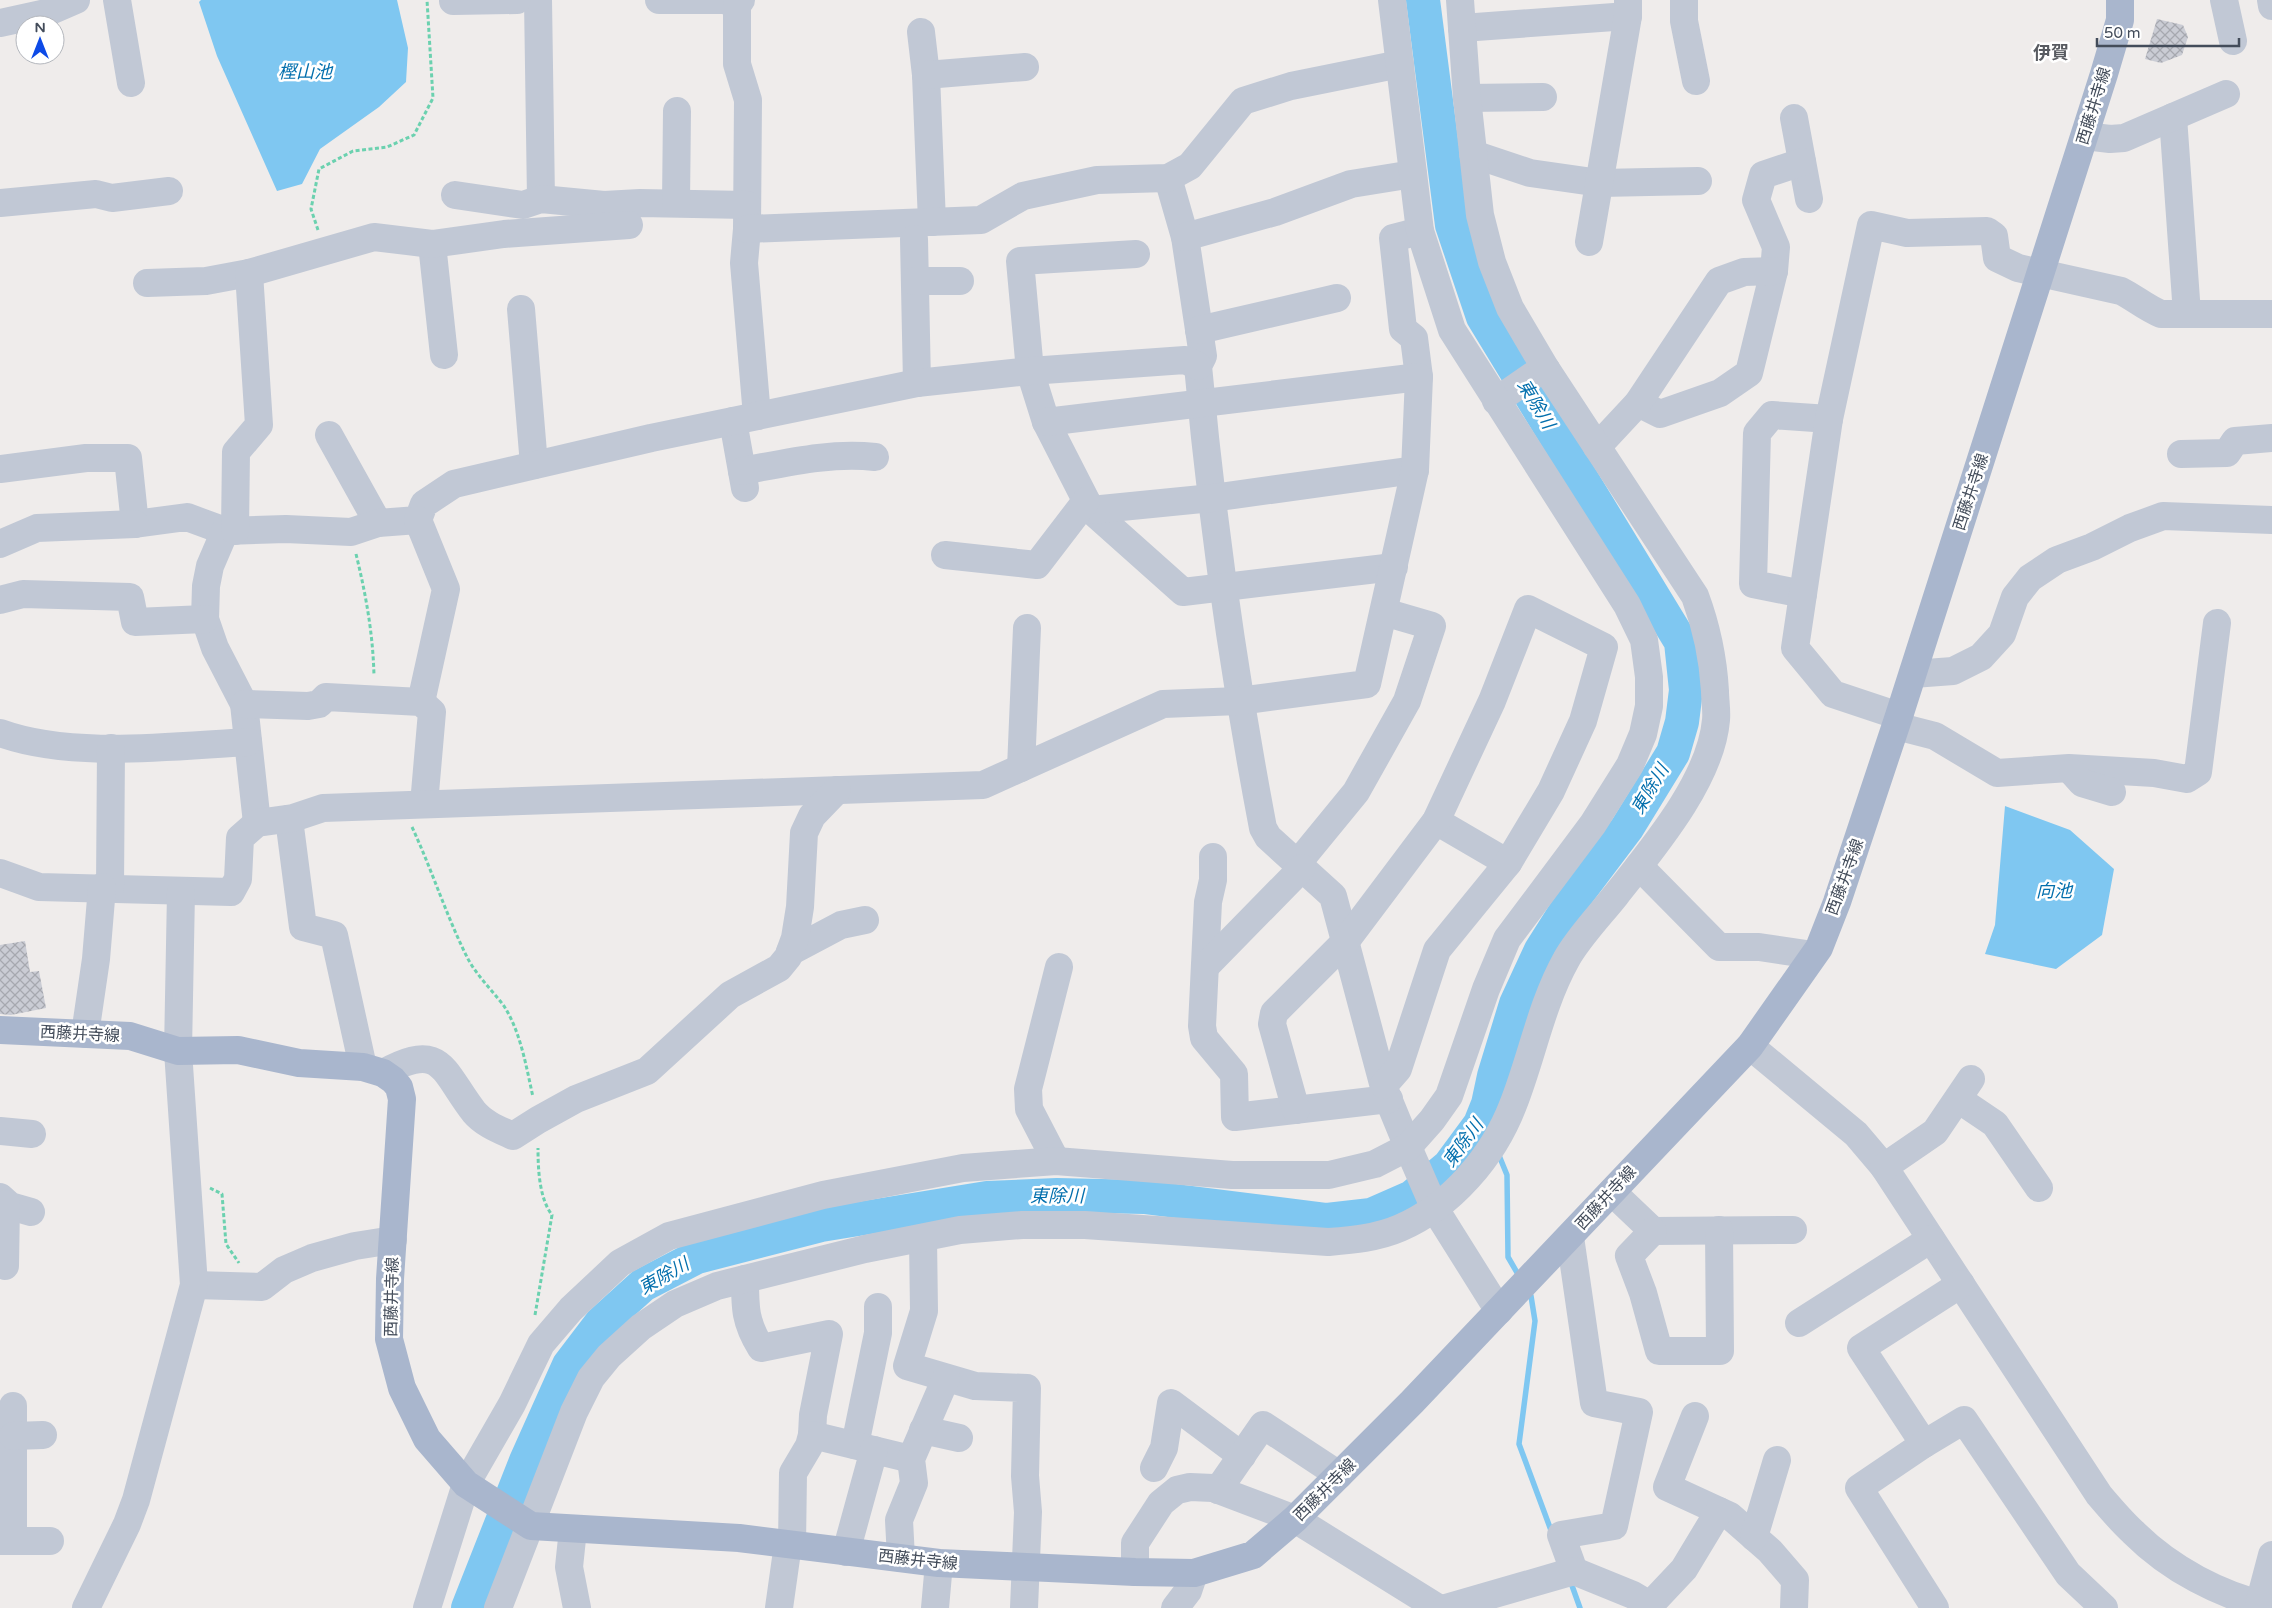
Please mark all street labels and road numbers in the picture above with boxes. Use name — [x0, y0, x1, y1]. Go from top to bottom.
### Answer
street label: 西藤井寺線 — [2073, 65, 2115, 147]
street label: 西藤井寺線 — [1949, 451, 1993, 533]
street label: 西藤井寺線 — [1822, 836, 1868, 918]
street label: 西藤井寺線 — [40, 1022, 120, 1046]
street label: 西藤井寺線 — [1571, 1162, 1641, 1234]
street label: 西藤井寺線 — [381, 1257, 403, 1337]
street label: 西藤井寺線 — [1290, 1455, 1360, 1525]
street label: 西藤井寺線 — [877, 1546, 959, 1574]

